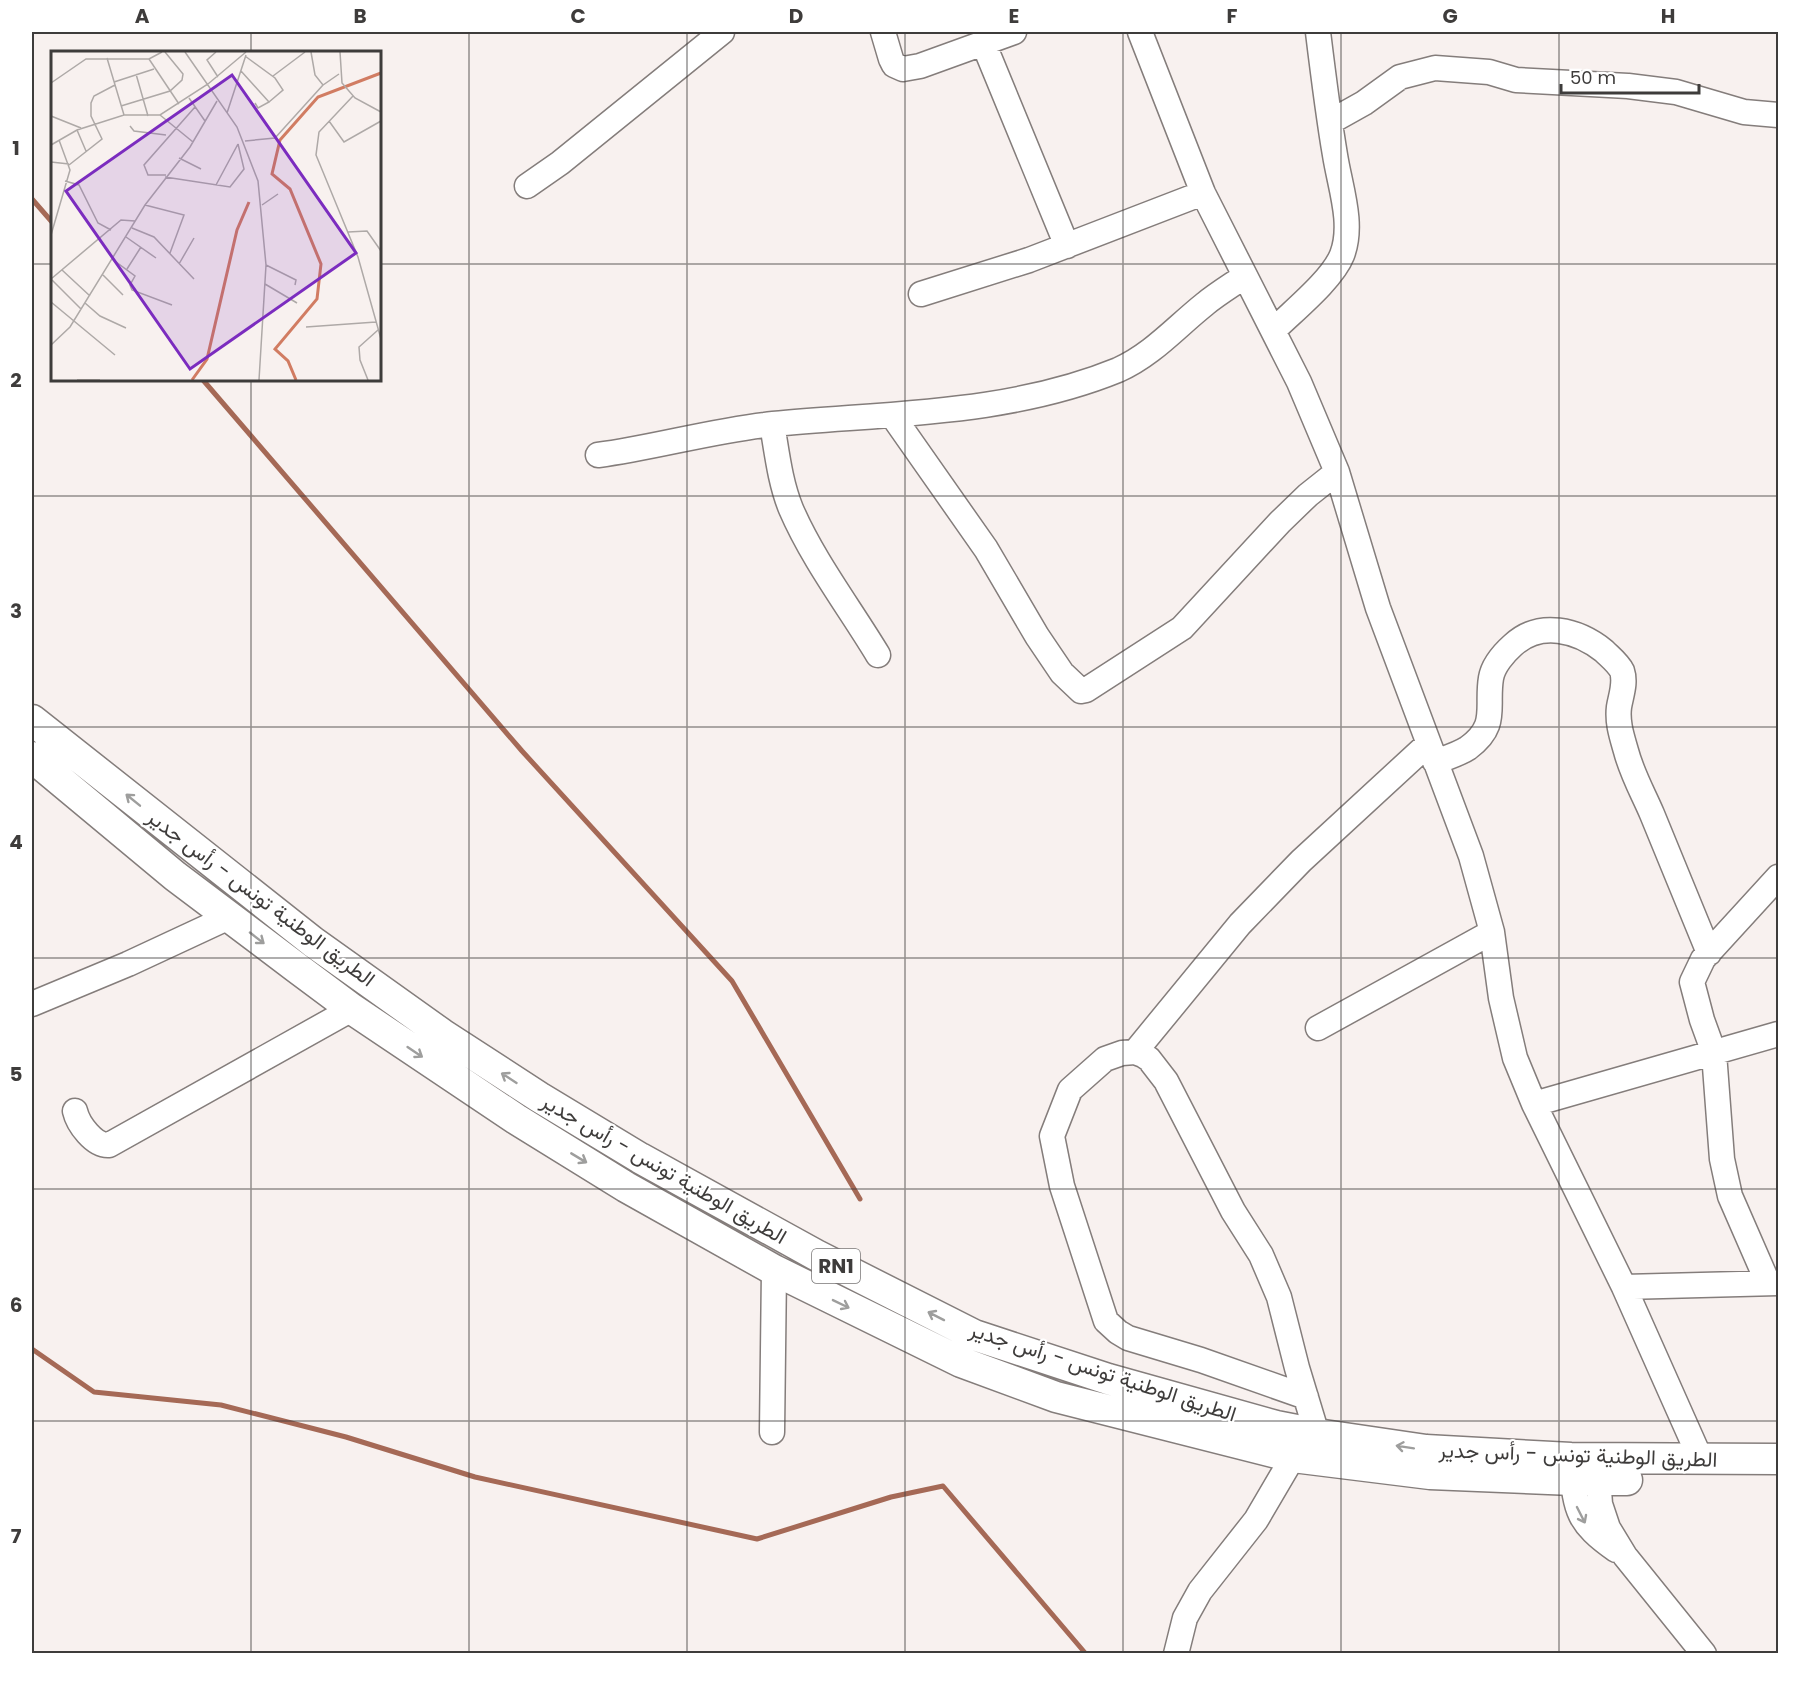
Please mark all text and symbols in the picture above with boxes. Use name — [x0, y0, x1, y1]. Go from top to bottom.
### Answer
text: A — [135, 2, 150, 30]
text: B — [353, 2, 367, 30]
text: C — [570, 2, 586, 30]
text: D — [789, 2, 803, 30]
text: E — [1009, 2, 1019, 30]
text: F — [1227, 2, 1238, 30]
text: G — [1442, 2, 1458, 30]
text: H — [1661, 2, 1675, 30]
inset map — [51, 51, 381, 381]
scale bar — [1561, 57, 1699, 95]
text: 50 m — [1570, 65, 1616, 90]
text: 1 — [12, 134, 20, 162]
text: 2 — [10, 366, 22, 394]
text: 3 — [10, 597, 22, 625]
one-way arrow — [125, 794, 141, 807]
street label: الطريق الوطنية تونس - رأس جدير — [140, 802, 381, 993]
text: 4 — [9, 828, 23, 856]
one-way arrow — [249, 932, 265, 944]
one-way arrow — [407, 1046, 423, 1058]
text: 5 — [10, 1060, 23, 1088]
one-way arrow — [501, 1072, 518, 1084]
street label: الطريق الوطنية تونس - رأس جدير — [535, 1086, 792, 1251]
one-way arrow — [570, 1152, 587, 1164]
road number: RN1 — [812, 1249, 860, 1283]
text: 6 — [10, 1291, 22, 1319]
one-way arrow — [832, 1298, 850, 1310]
one-way arrow — [928, 1309, 946, 1321]
street label: الطريق الوطنية تونس - رأس جدير — [965, 1314, 1240, 1428]
street label: الطريق الوطنية تونس - رأس جدير — [1437, 1435, 1718, 1474]
one-way arrow — [1396, 1442, 1416, 1453]
one-way arrow — [1576, 1506, 1587, 1524]
text: 7 — [11, 1522, 22, 1550]

